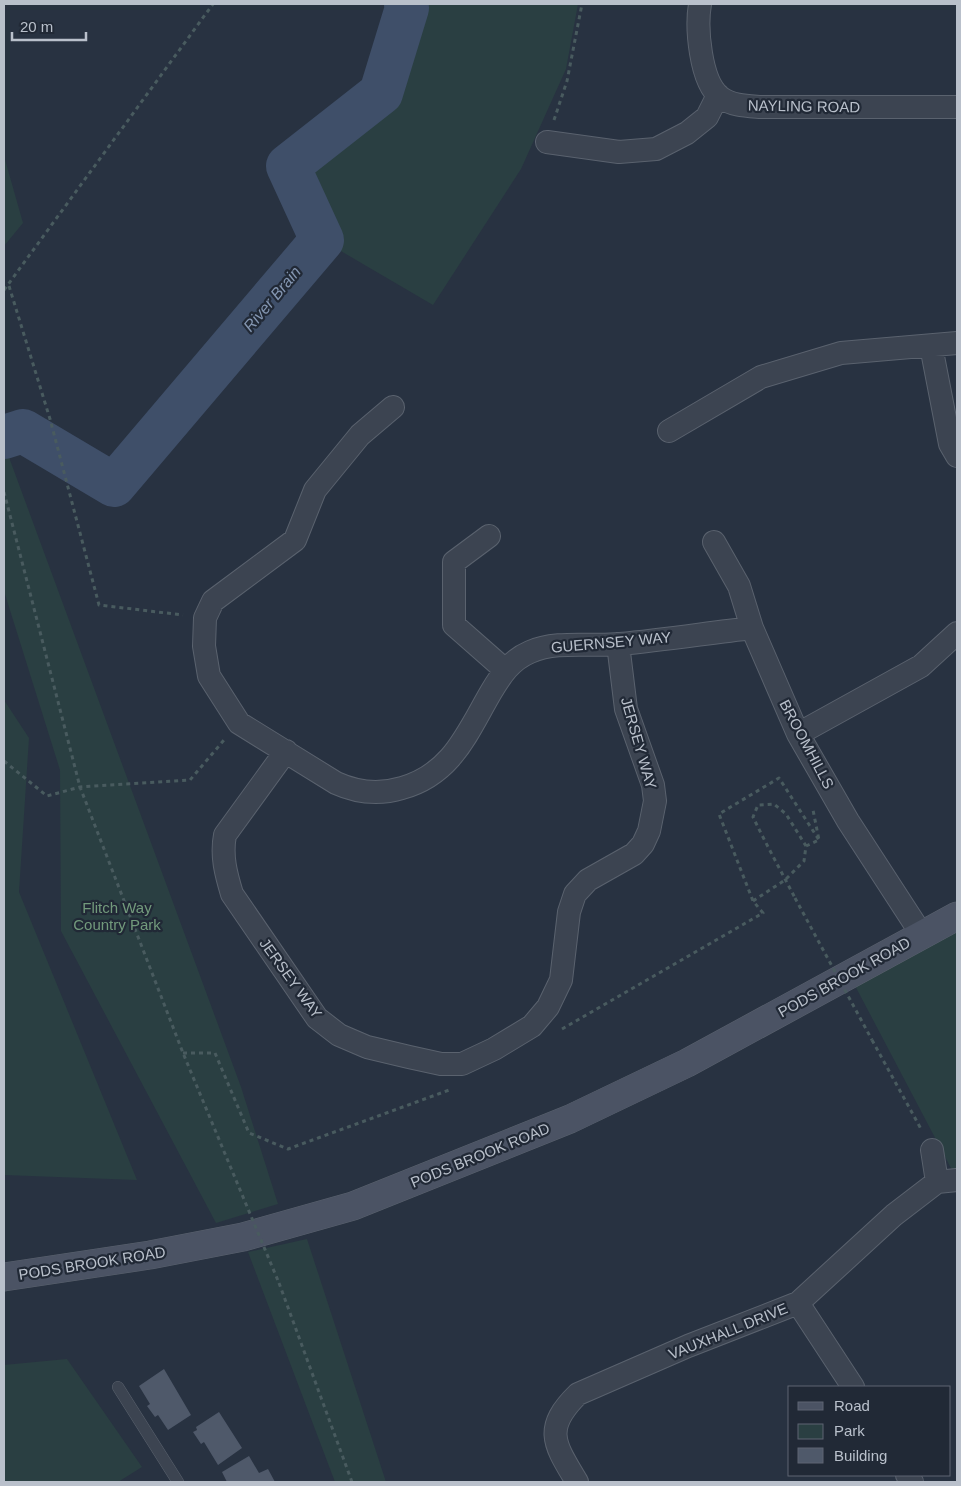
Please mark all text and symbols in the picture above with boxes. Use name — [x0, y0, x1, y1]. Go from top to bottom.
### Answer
scale bar — [12, 10, 86, 42]
text: 20 m — [20, 18, 53, 35]
street label: NAYLING ROAD — [748, 97, 860, 115]
water label: River Brain — [240, 263, 304, 335]
street label: GUERNSEY WAY — [550, 628, 672, 656]
street label: JERSEY WAY — [618, 695, 660, 791]
street label: BROOMHILLS — [776, 697, 838, 791]
park label: Flitch Way Country Park — [73, 899, 161, 933]
street label: PODS BROOK ROAD — [775, 934, 913, 1020]
street label: JERSEY WAY — [256, 935, 326, 1021]
street label: PODS BROOK ROAD — [408, 1119, 552, 1191]
street label: PODS BROOK ROAD — [17, 1243, 167, 1283]
street label: VAUXHALL DRIVE — [666, 1299, 790, 1363]
legend — [788, 1386, 951, 1476]
text: Road — [834, 1397, 870, 1414]
text: Park — [834, 1422, 865, 1439]
text: Building — [834, 1447, 887, 1464]

